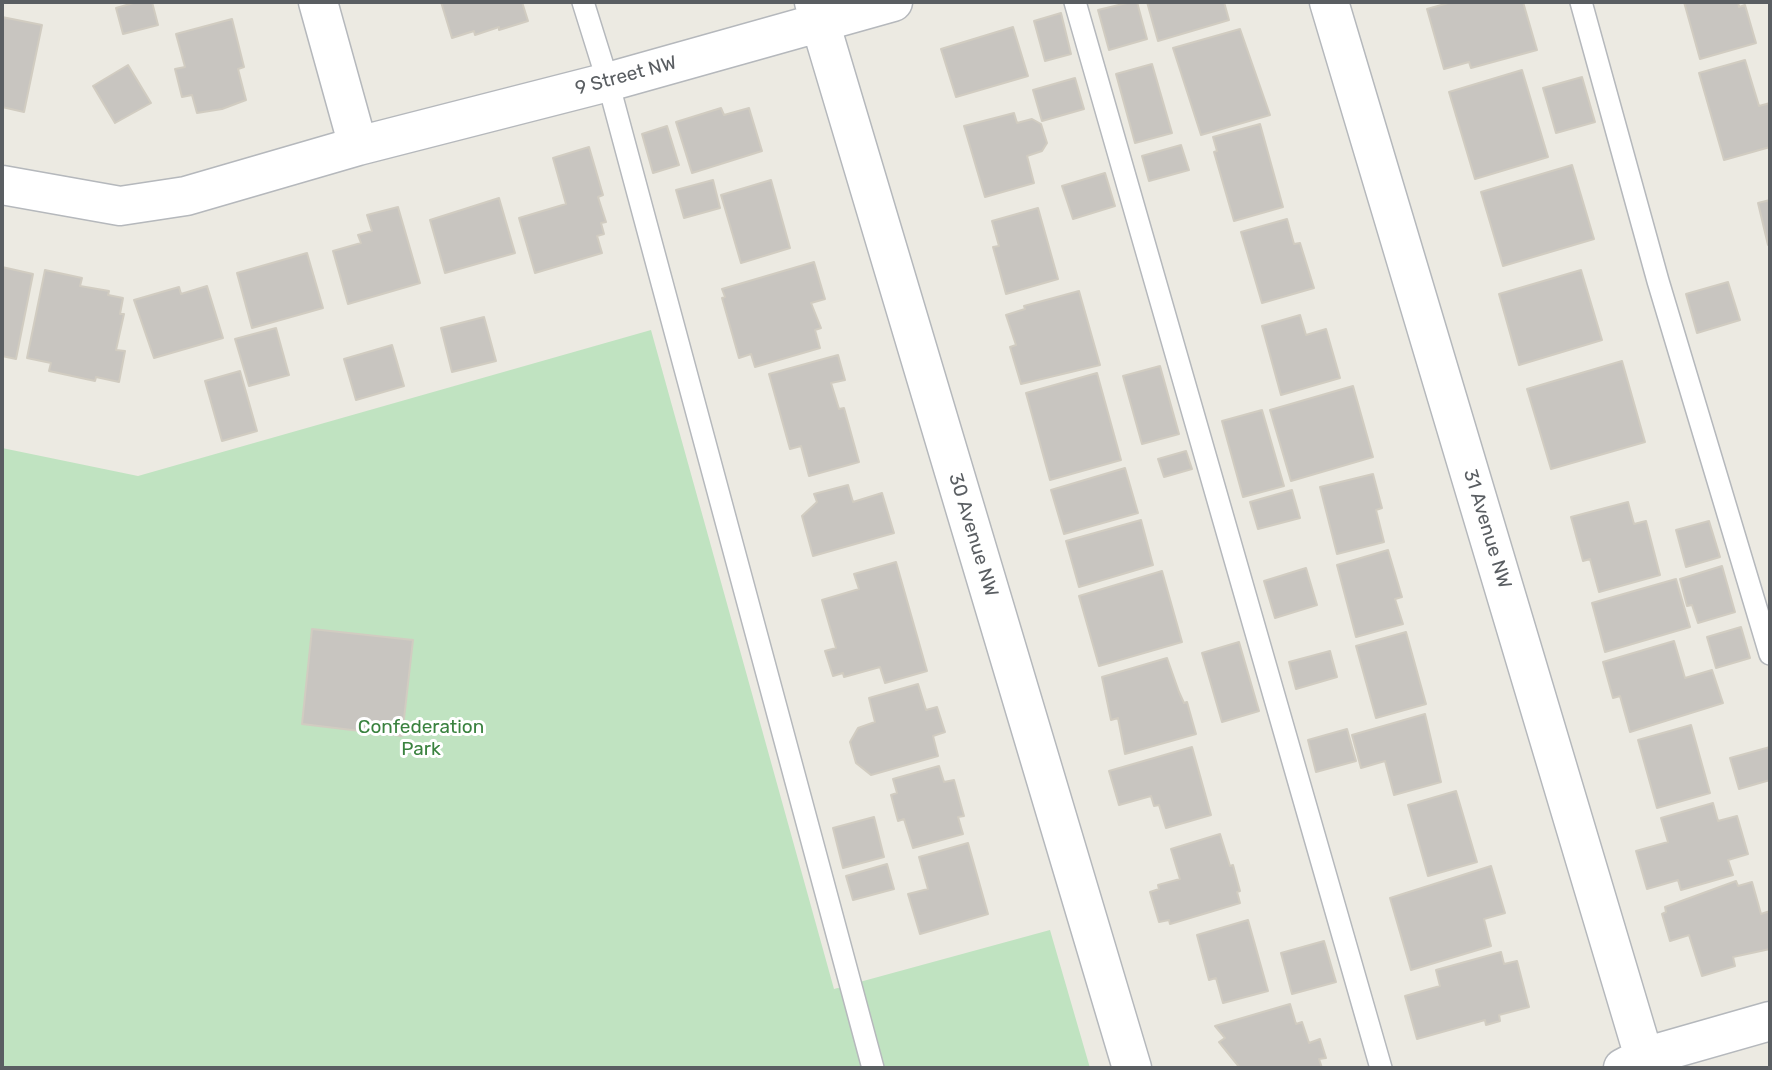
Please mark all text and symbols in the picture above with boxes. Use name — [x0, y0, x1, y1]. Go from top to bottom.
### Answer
street label: 9 Street NW — [573, 52, 679, 100]
street label: 31 Avenue NW — [1458, 467, 1516, 591]
street label: 30 Avenue NW — [943, 471, 1003, 599]
park label: Confederation Park — [358, 717, 484, 761]

